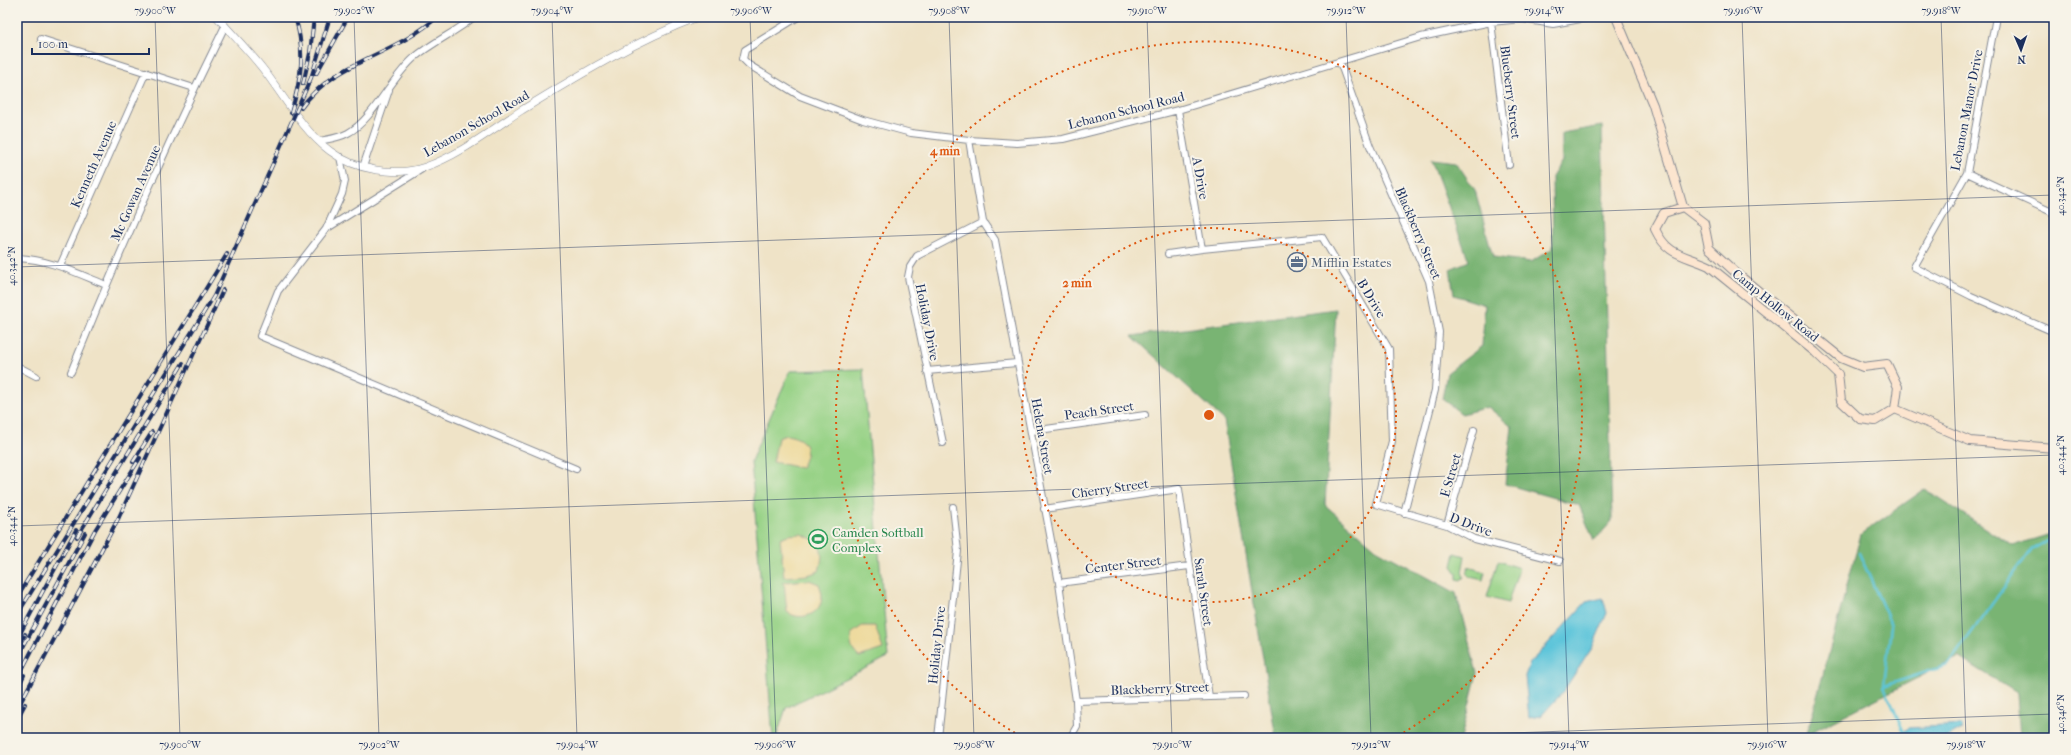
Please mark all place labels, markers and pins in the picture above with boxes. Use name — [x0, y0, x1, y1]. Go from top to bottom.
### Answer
office icon: Mifflin Estates — [1286, 251, 1308, 273]
place label: Mifflin Estates — [1311, 255, 1391, 270]
centre of rings — [1202, 408, 1216, 422]
place label: Camden Softball Complex — [832, 525, 924, 555]
sports icon: Camden Softball Complex — [807, 528, 829, 550]

